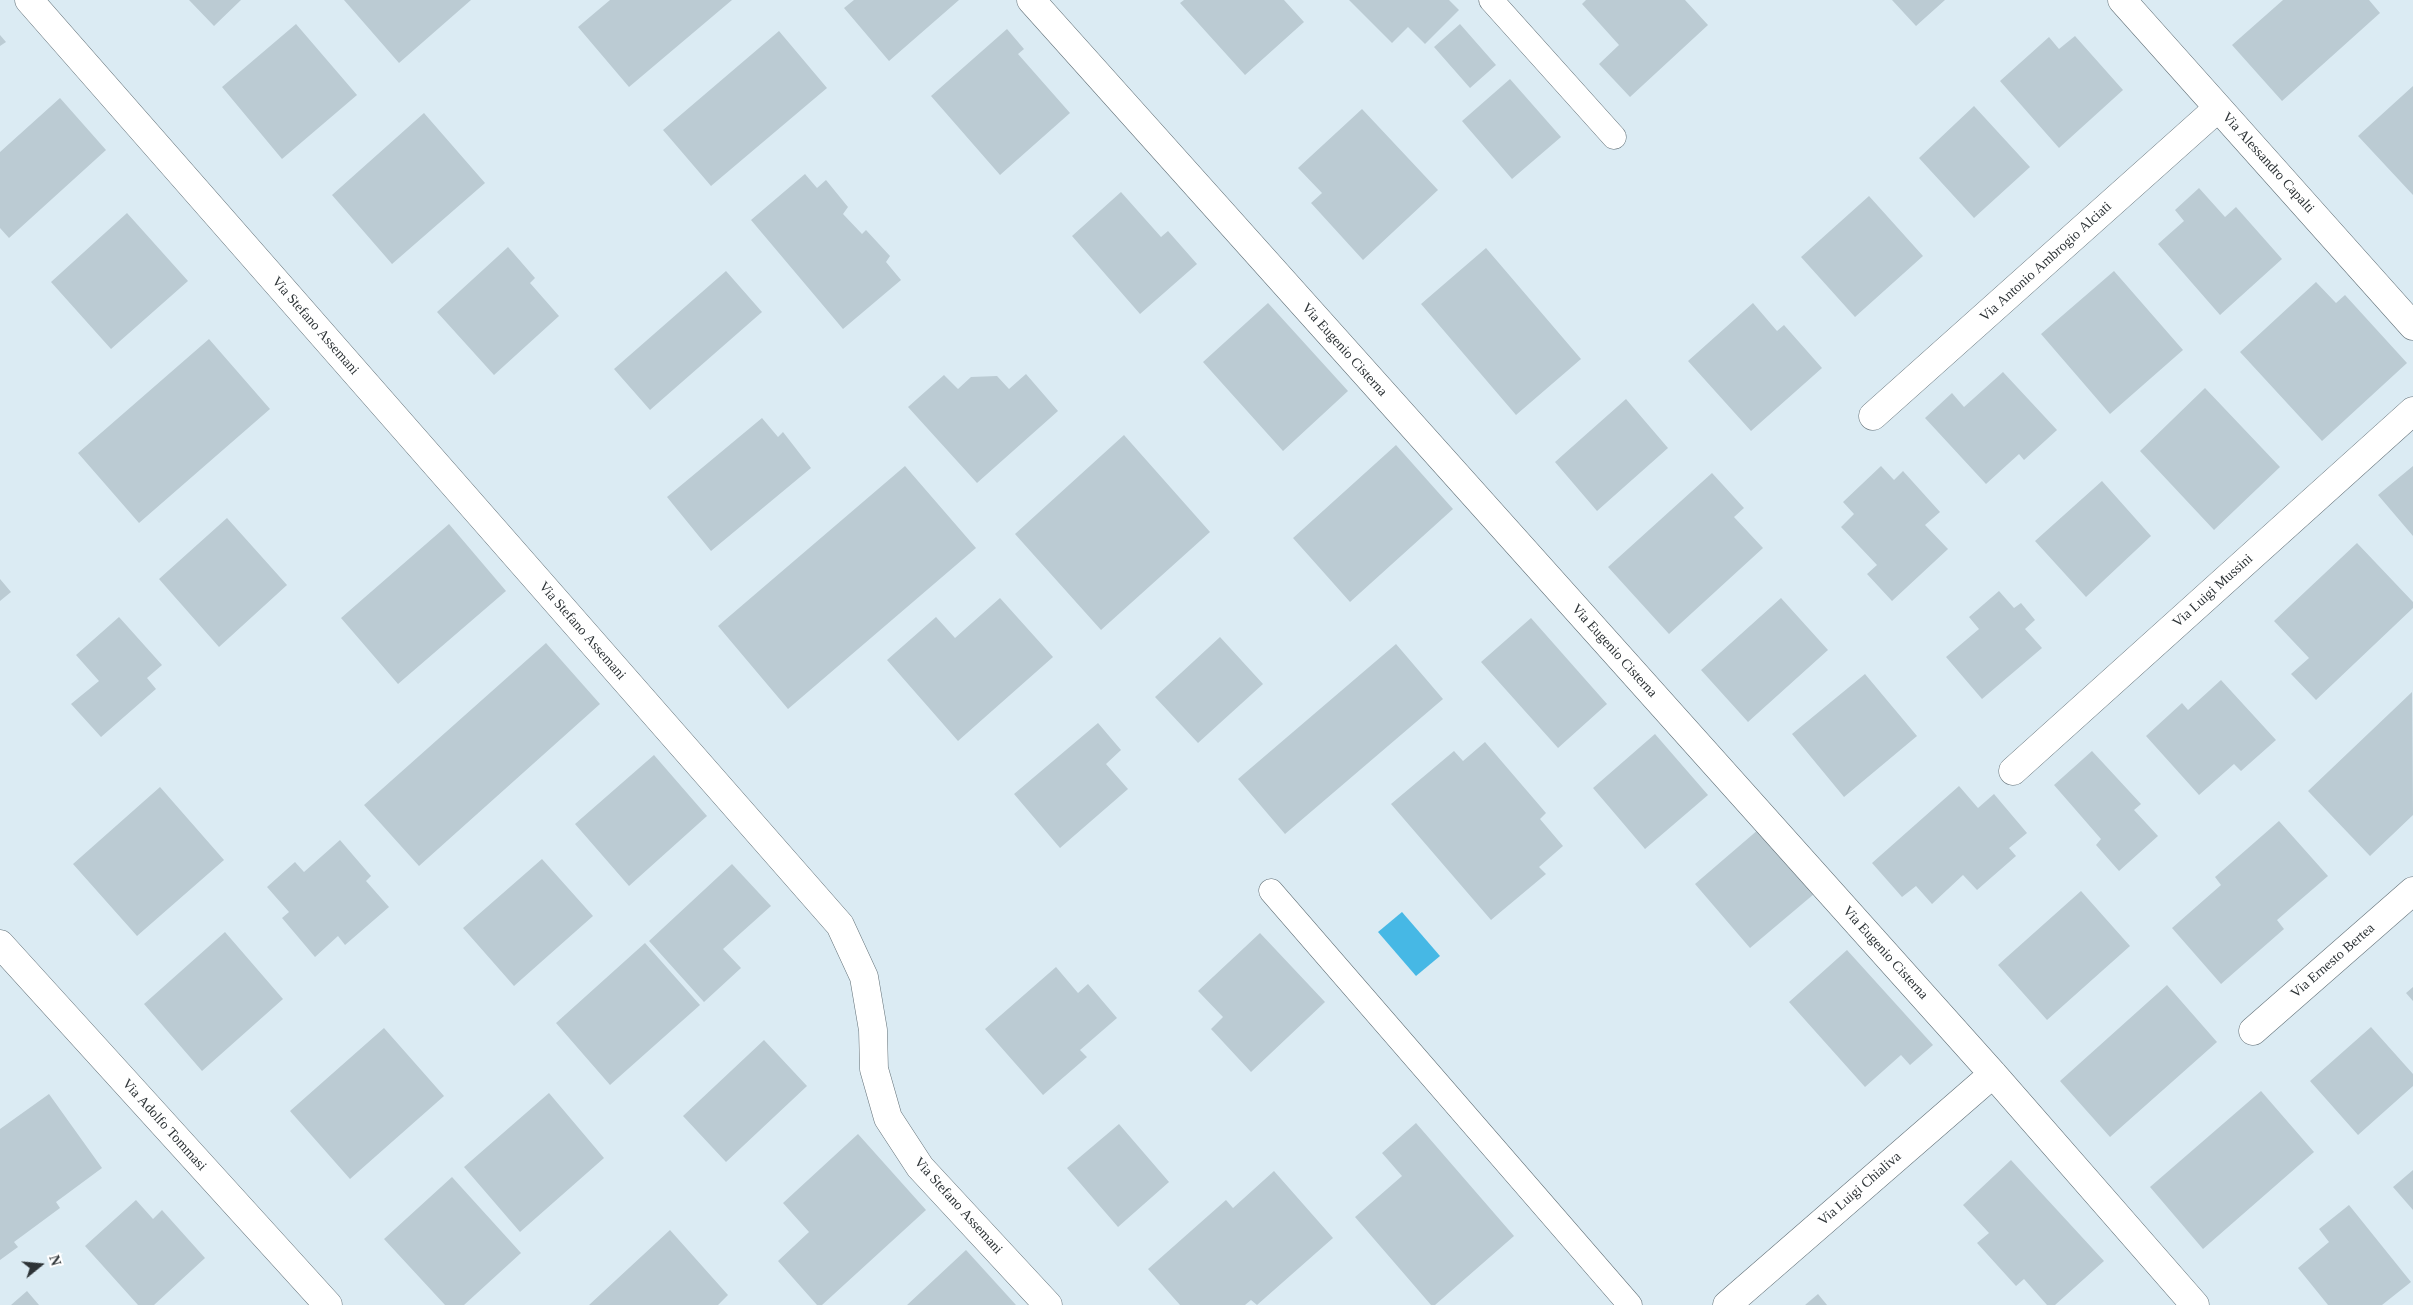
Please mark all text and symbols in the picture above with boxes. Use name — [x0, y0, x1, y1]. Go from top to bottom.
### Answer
street label: Via Alessandro Capalti — [2218, 109, 2318, 217]
street label: Via Antonio Ambrogio Alciati — [1977, 198, 2115, 326]
street label: Via Stefano Assemani — [268, 274, 362, 378]
street label: Via Eugenio Cisterna — [1298, 300, 1390, 400]
street label: Via Luigi Mussini — [2170, 551, 2256, 631]
street label: Via Stefano Assemani — [535, 579, 629, 683]
street label: Via Eugenio Cisterna — [1568, 601, 1660, 701]
street label: Via Eugenio Cisterna — [1839, 903, 1931, 1003]
street label: Via Ernesto Bertea — [2288, 920, 2378, 1002]
street label: Via Adolfo Tommasi — [118, 1076, 210, 1174]
street label: Via Luigi Chialiva — [1815, 1148, 1905, 1230]
street label: Via Stefano Assemani — [910, 1154, 1006, 1258]
north arrow — [15, 1240, 65, 1290]
text: N — [46, 1253, 63, 1268]

